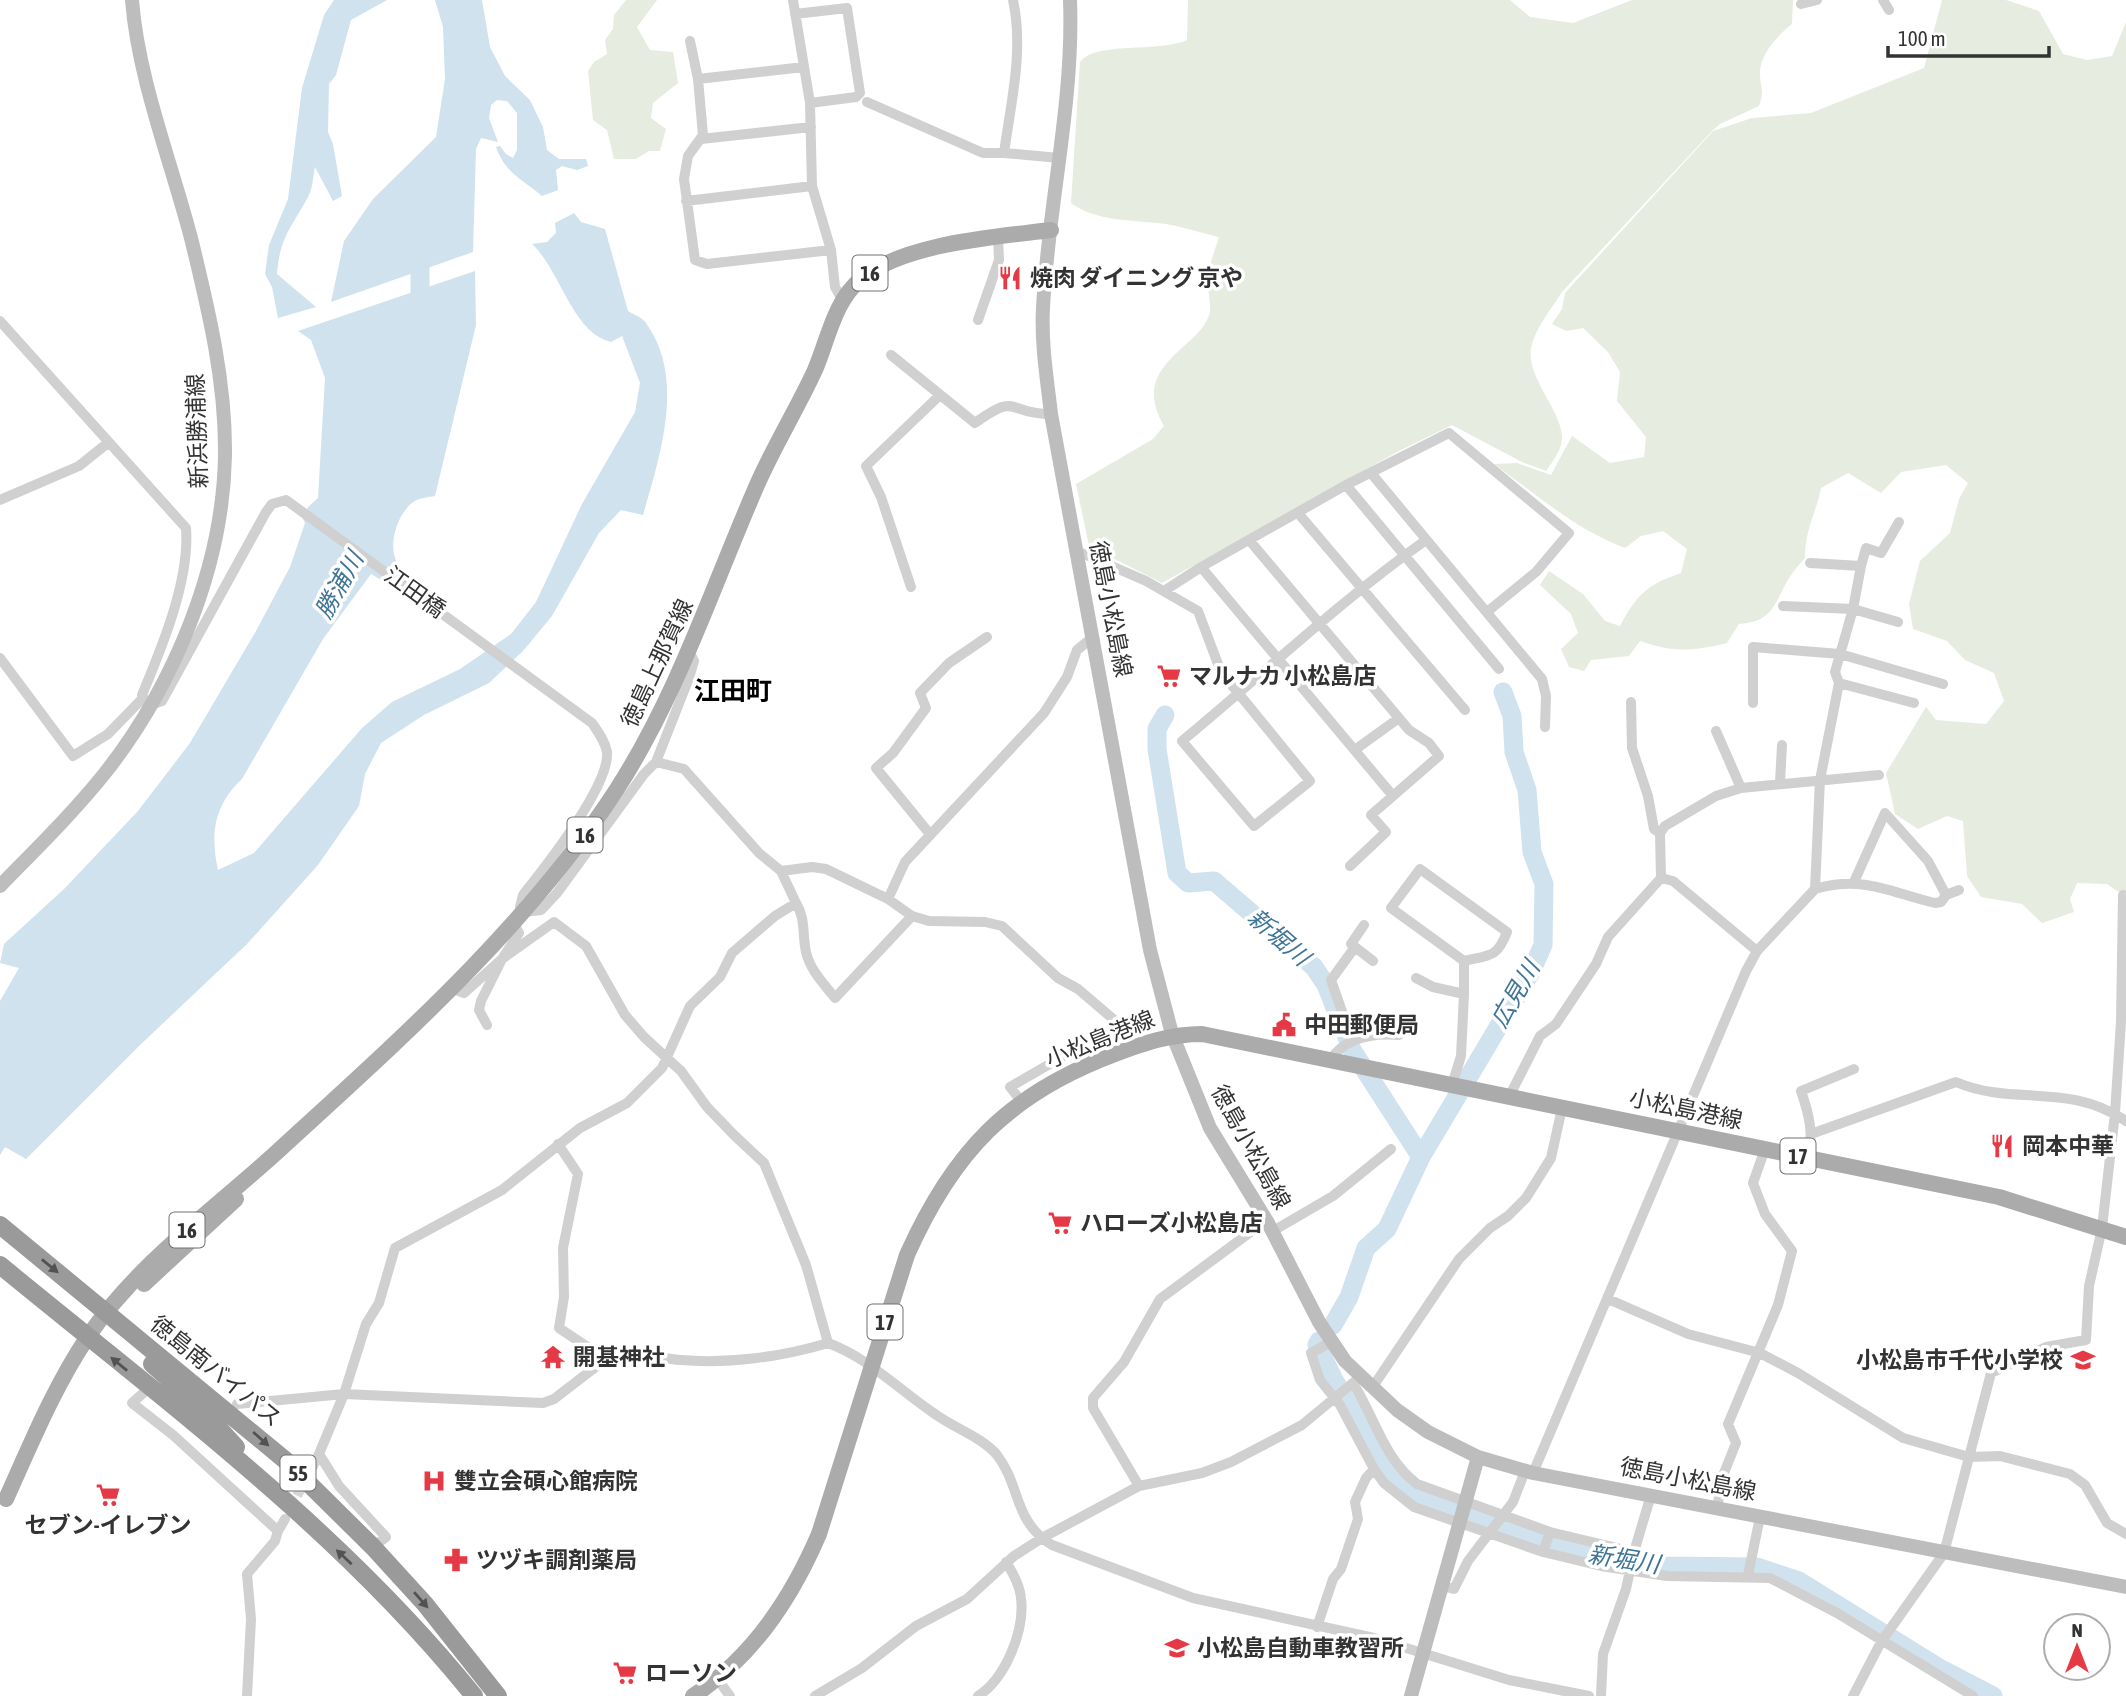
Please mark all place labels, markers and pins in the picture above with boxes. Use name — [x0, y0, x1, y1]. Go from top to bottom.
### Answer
restaurant icon: 焼肉 ダイニング 京や — [996, 264, 1024, 292]
place label: 焼肉 ダイニング 京や — [1030, 265, 1243, 291]
supermarket icon: マルナカ 小松島店 — [1155, 662, 1183, 690]
place label: マルナカ 小松島店 — [1189, 663, 1376, 689]
public building icon: 中田郵便局 — [1270, 1011, 1298, 1039]
place label: 中田郵便局 — [1304, 1012, 1419, 1038]
restaurant icon: 岡本中華 — [1988, 1132, 2016, 1160]
place label: 岡本中華 — [2022, 1133, 2114, 1159]
supermarket icon: ハローズ小松島店 — [1046, 1209, 1074, 1237]
place label: ハローズ小松島店 — [1080, 1210, 1263, 1236]
temple icon: 開基神社 — [539, 1343, 567, 1371]
place label: 開基神社 — [573, 1344, 665, 1370]
school or university icon: 小松島市千代小学校 — [2069, 1346, 2097, 1374]
place label: 小松島市千代小学校 — [1856, 1347, 2063, 1373]
hospital icon: 雙立会碩心館病院 — [420, 1467, 448, 1495]
place label: 雙立会碩心館病院 — [454, 1468, 638, 1494]
supermarket icon: セブン-イレブン — [94, 1481, 122, 1509]
place label: セブン-イレブン — [25, 1512, 191, 1538]
pharmacy icon: ツヅキ調剤薬局 — [442, 1546, 470, 1574]
place label: ツヅキ調剤薬局 — [476, 1547, 637, 1573]
school or university icon: 小松島自動車教習所 — [1163, 1634, 1191, 1662]
place label: 小松島自動車教習所 — [1197, 1635, 1404, 1661]
supermarket icon: ローソン — [611, 1659, 639, 1687]
place label: ローソン — [645, 1660, 737, 1686]

